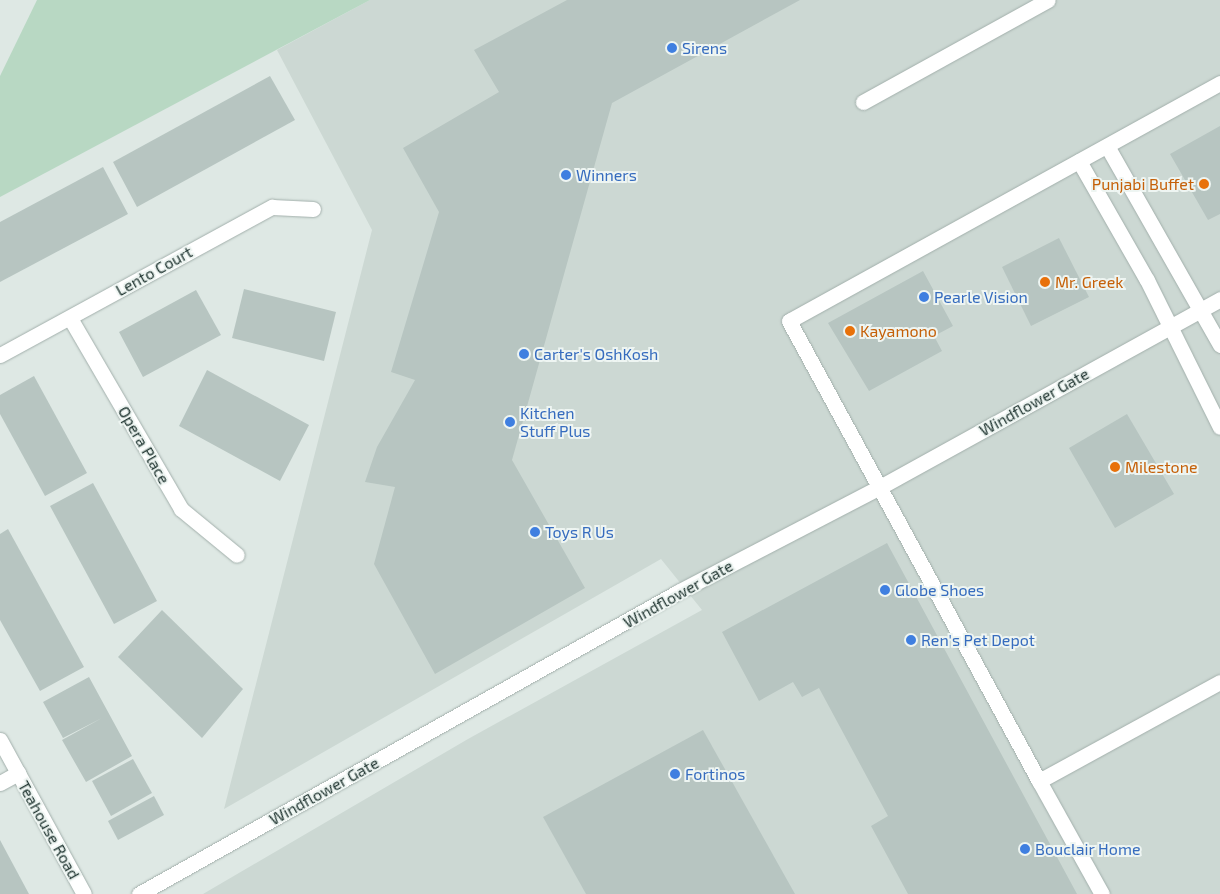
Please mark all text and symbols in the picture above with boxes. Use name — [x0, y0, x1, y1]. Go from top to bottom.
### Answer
place label: Sirens — [682, 38, 727, 58]
marker: Sirens — [666, 42, 678, 54]
place label: Winners — [576, 165, 637, 185]
marker: Winners — [560, 169, 572, 181]
place label: Punjabi Buffet — [1092, 174, 1194, 194]
marker: Punjabi Buffet — [1198, 178, 1210, 190]
street label: Lento Court — [112, 242, 196, 300]
place label: Mr. Greek — [1055, 272, 1123, 292]
marker: Mr. Greek — [1039, 276, 1051, 288]
place label: Pearle Vision — [934, 287, 1028, 307]
marker: Pearle Vision — [918, 291, 930, 303]
place label: Kayamono — [860, 321, 937, 341]
marker: Kayamono — [844, 325, 856, 337]
place label: Carter's OshKosh — [534, 344, 658, 364]
marker: Carter's OshKosh — [518, 348, 530, 360]
street label: Windflower Gate — [976, 364, 1092, 440]
street label: Opera Place — [114, 403, 174, 487]
place label: Kitchen Stuff Plus — [520, 403, 590, 441]
marker: Kitchen Stuff Plus — [504, 416, 516, 428]
place label: Milestone — [1125, 457, 1198, 477]
marker: Milestone — [1109, 461, 1121, 473]
place label: Toys R Us — [545, 522, 614, 542]
marker: Toys R Us — [529, 526, 541, 538]
street label: Windflower Gate — [620, 556, 736, 632]
place label: Globe Shoes — [895, 580, 984, 600]
marker: Globe Shoes — [879, 584, 891, 596]
place label: Ren's Pet Depot — [921, 630, 1035, 650]
marker: Ren's Pet Depot — [905, 634, 917, 646]
street label: Windflower Gate — [266, 753, 382, 829]
place label: Fortinos — [685, 764, 745, 784]
marker: Fortinos — [669, 768, 681, 780]
street label: Teahouse Road — [14, 777, 84, 883]
place label: Bouclair Home — [1035, 839, 1141, 859]
marker: Bouclair Home — [1019, 843, 1031, 855]

